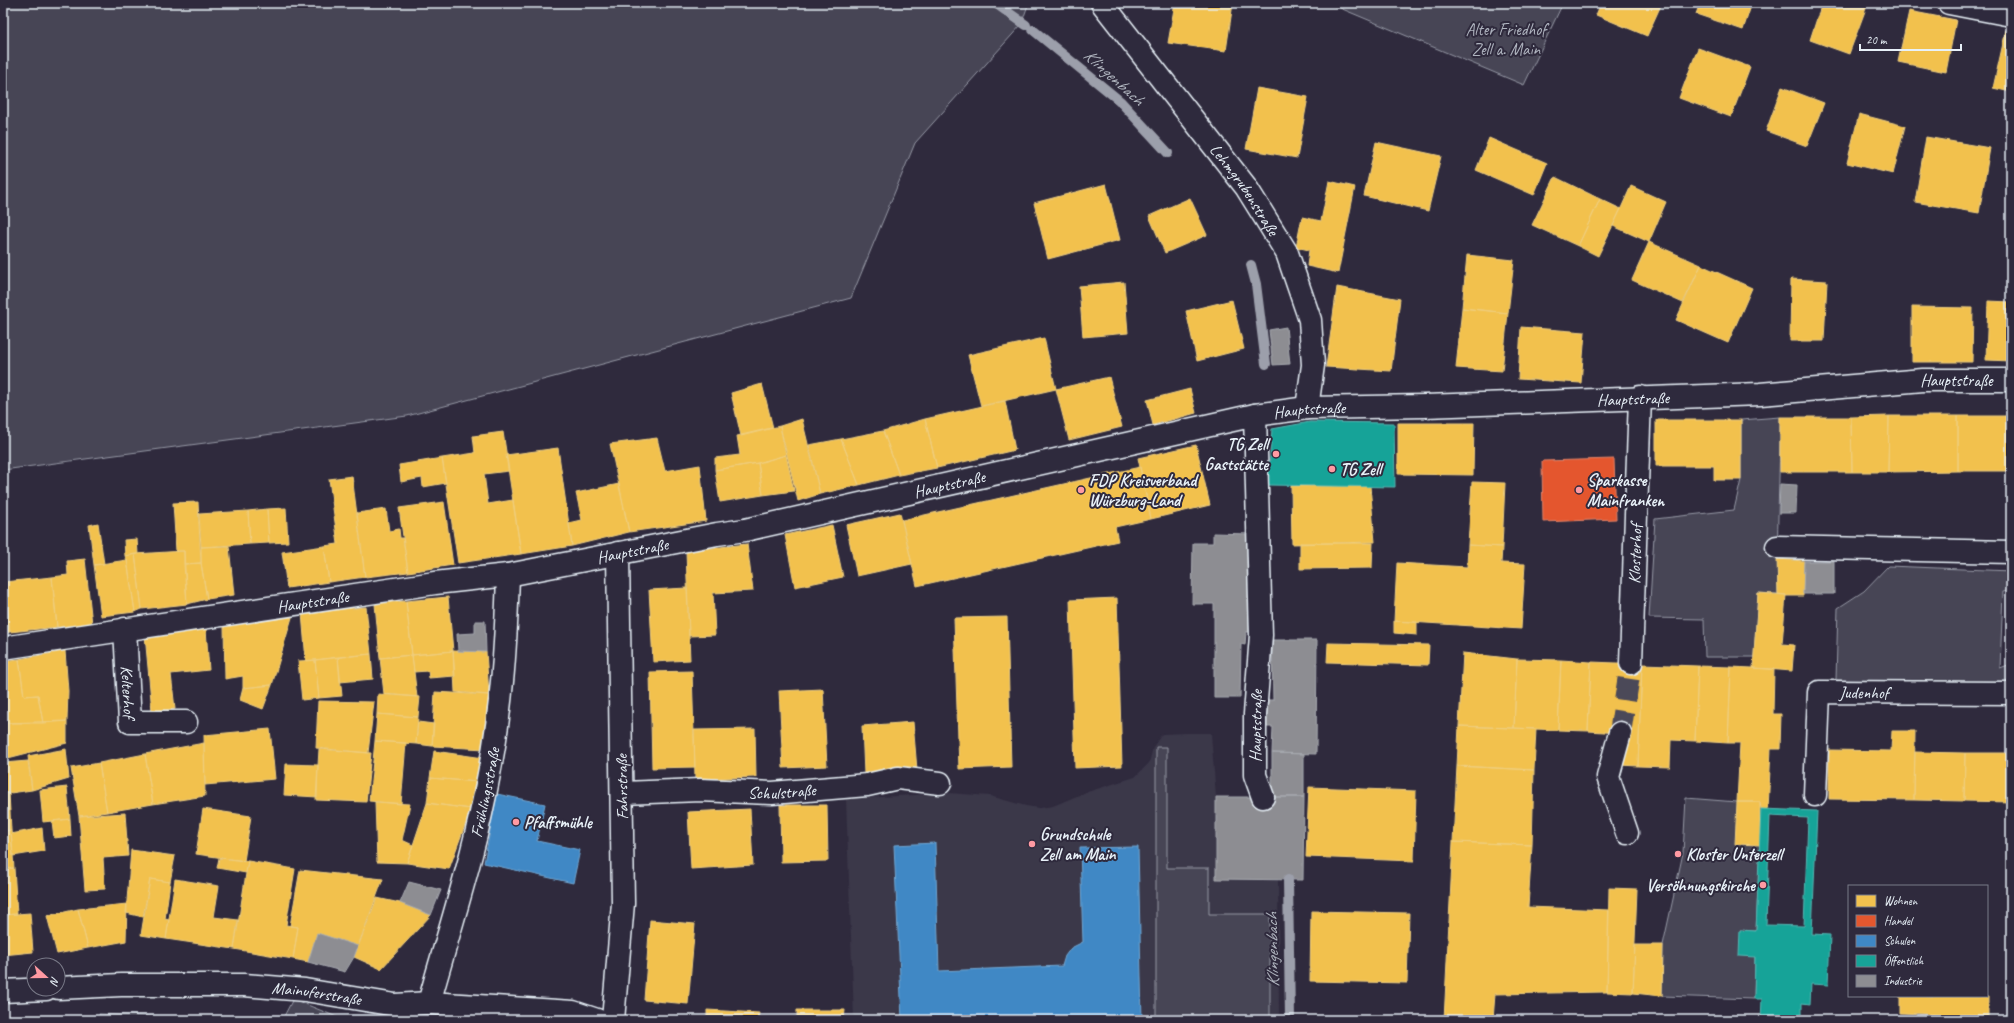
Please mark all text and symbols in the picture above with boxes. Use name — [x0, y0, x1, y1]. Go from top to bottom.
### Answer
park label: Alter Friedhof Zell a. Main — [1466, 19, 1550, 60]
scale bar — [1860, 26, 1961, 52]
text: 20 m — [1866, 32, 1888, 48]
water label: Klingenbach — [1079, 44, 1150, 111]
street label: Lehmgrubenstraße — [1205, 139, 1285, 241]
street label: Hauptstraße — [1920, 370, 1994, 391]
street label: Hauptstraße — [1597, 387, 1671, 410]
street label: Hauptstraße — [1272, 397, 1347, 423]
place label: TG Zell Gaststätte — [1205, 434, 1271, 475]
marker: TG Zell Gaststätte — [1271, 449, 1281, 459]
place label: TG Zell — [1340, 459, 1384, 480]
marker: TG Zell — [1327, 464, 1337, 474]
street label: Hauptstraße — [912, 465, 988, 502]
place label: FDP Kreisverband Würzburg-Land — [1089, 470, 1199, 511]
place label: Sparkasse Mainfranken — [1587, 470, 1665, 511]
marker: FDP Kreisverband Würzburg-Land — [1076, 485, 1086, 495]
marker: Sparkasse Mainfranken — [1574, 485, 1584, 495]
street label: Klosterhof — [1623, 520, 1646, 584]
street label: Hauptstraße — [595, 533, 671, 568]
street label: Hauptstraße — [275, 585, 351, 617]
street label: Kelterhof — [116, 665, 140, 723]
street label: Judenhof — [1838, 682, 1893, 703]
street label: Hauptstraße — [1245, 688, 1267, 762]
street label: Frühlingsstraße — [465, 745, 504, 839]
street label: Fahrstraße — [611, 753, 633, 820]
street label: Schulstraße — [748, 779, 818, 804]
place label: Pfaffsmühle — [524, 812, 594, 833]
marker: Pfaffsmühle — [511, 817, 521, 827]
place label: Grundschule Zell am Main — [1040, 824, 1117, 865]
marker: Grundschule Zell am Main — [1027, 839, 1037, 849]
place label: Kloster Unterzell — [1686, 844, 1786, 865]
marker: Kloster Unterzell — [1673, 849, 1683, 859]
place label: Versöhnungskirche — [1646, 875, 1756, 896]
marker: Versöhnungskirche — [1758, 880, 1768, 890]
legend — [1848, 885, 1988, 997]
text: Wohnen — [1884, 893, 1918, 909]
water label: Klingenbach — [1260, 911, 1284, 987]
text: Handel — [1884, 913, 1914, 929]
text: Schulen — [1884, 933, 1916, 949]
text: Öffentlich — [1884, 953, 1924, 969]
north arrow — [26, 957, 66, 997]
text: Industrie — [1884, 973, 1923, 989]
text: N — [47, 975, 63, 988]
street label: Mainuferstraße — [271, 977, 364, 1010]

